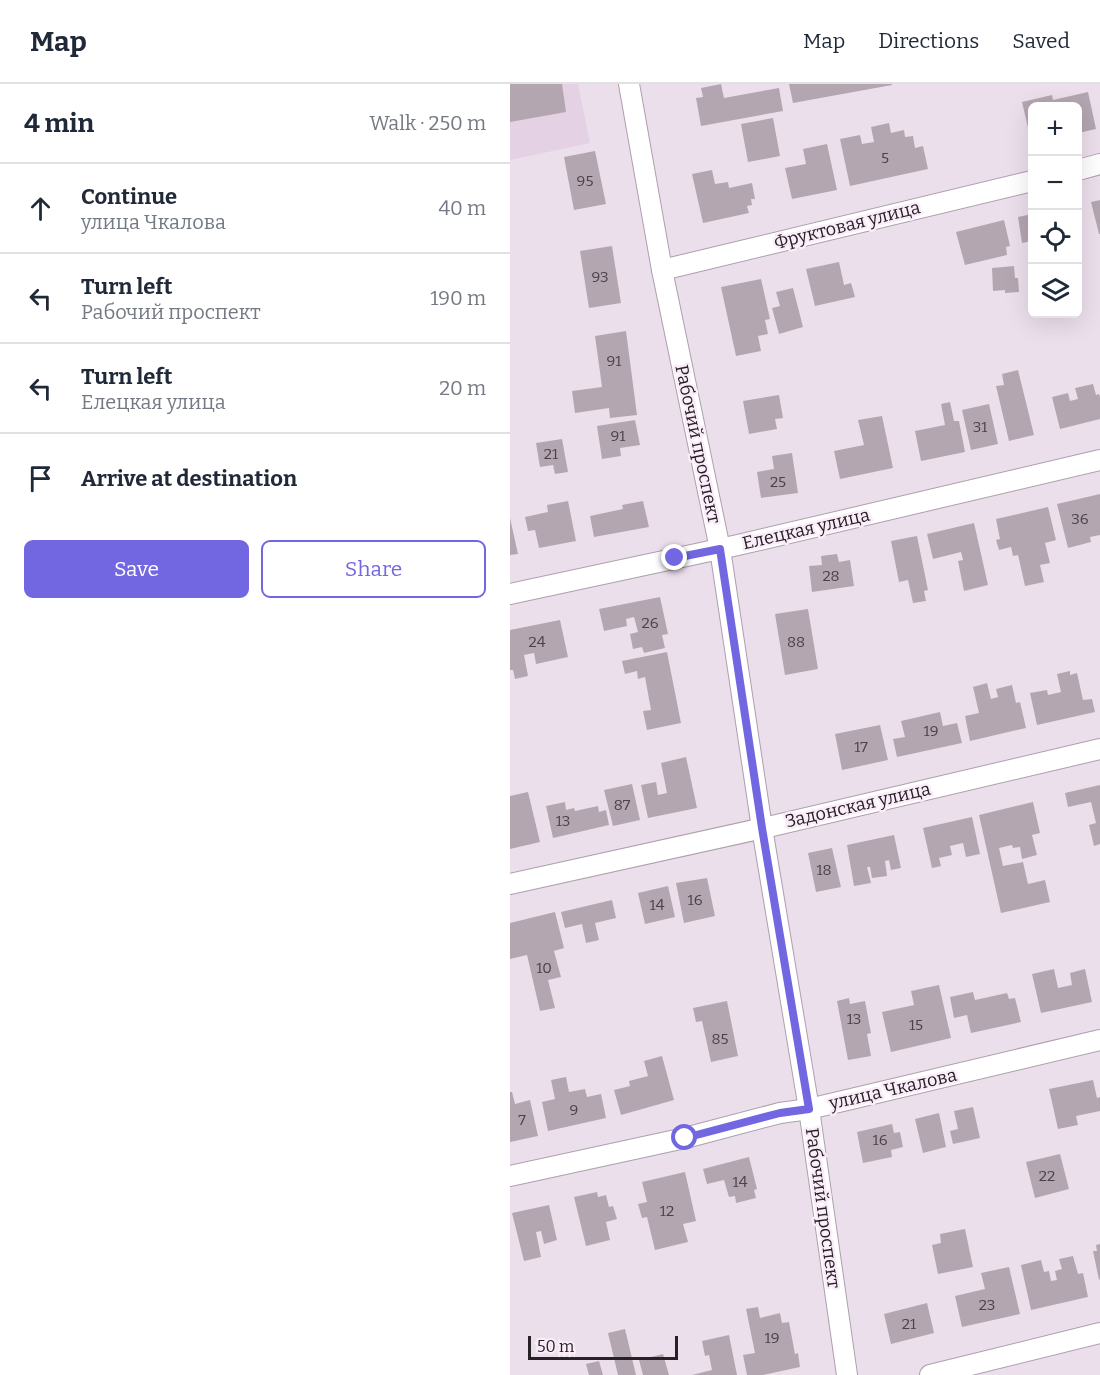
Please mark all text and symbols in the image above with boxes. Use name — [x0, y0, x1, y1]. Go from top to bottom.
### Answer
text: Map — [30, 25, 87, 58]
text: Map — [803, 28, 845, 54]
text: Directions — [878, 28, 979, 54]
text: Saved — [1012, 28, 1070, 54]
map controls — [1028, 102, 1082, 318]
button: + — [1028, 102, 1082, 156]
text: 4 min — [24, 108, 94, 139]
text: Walk · 250 m — [369, 111, 486, 135]
house number: 5 — [881, 149, 889, 167]
button: − — [1028, 156, 1082, 210]
house number: 95 — [577, 172, 593, 190]
text: Continue — [81, 183, 177, 210]
icon: ahead — [24, 192, 57, 225]
text: 40 m — [438, 196, 486, 220]
street label: Фруктовая улица — [772, 196, 923, 254]
text: улица Чкалова — [81, 210, 226, 234]
button: locate — [1028, 210, 1082, 264]
button: layers — [1028, 264, 1082, 318]
house number: 93 — [591, 268, 609, 286]
text: Turn left — [81, 273, 173, 300]
icon: left — [24, 282, 57, 315]
text: 190 m — [430, 286, 486, 310]
text: Рабочий проспект — [81, 300, 261, 324]
house number: 91 — [607, 352, 621, 370]
text: Turn left — [81, 363, 173, 390]
street label: Рабочий проспект — [670, 363, 726, 525]
icon: left — [24, 372, 57, 405]
text: 20 m — [439, 376, 486, 400]
text: Елецкая улица — [81, 390, 226, 414]
house number: 31 — [973, 418, 987, 436]
house number: 91 — [611, 427, 625, 445]
house number: 21 — [544, 445, 558, 463]
icon: arrive — [24, 462, 57, 495]
text: Arrive at destination — [81, 465, 297, 492]
house number: 25 — [770, 473, 786, 491]
street label: Елецкая улица — [740, 504, 872, 554]
house number: 36 — [1071, 510, 1089, 528]
button: Save — [24, 540, 249, 598]
button: Share — [261, 540, 486, 598]
route end — [661, 544, 687, 570]
house number: 28 — [822, 567, 840, 585]
house number: 26 — [642, 614, 659, 632]
house number: 24 — [529, 633, 546, 651]
house number: 88 — [787, 633, 805, 651]
house number: 19 — [924, 722, 938, 740]
house number: 17 — [854, 738, 868, 756]
street label: Задонская улица — [783, 778, 933, 832]
house number: 87 — [614, 796, 631, 814]
house number: 13 — [556, 812, 570, 830]
house number: 18 — [816, 861, 832, 879]
house number: 16 — [688, 891, 703, 909]
house number: 14 — [650, 896, 665, 914]
house number: 10 — [536, 959, 552, 977]
house number: 13 — [847, 1010, 861, 1028]
house number: 15 — [909, 1016, 923, 1034]
house number: 85 — [711, 1030, 729, 1048]
street label: улица Чкалова — [826, 1064, 959, 1115]
house number: 9 — [570, 1101, 578, 1119]
house number: 7 — [518, 1111, 526, 1129]
route start — [671, 1124, 697, 1150]
street label: Рабочий проспект — [801, 1126, 845, 1290]
house number: 16 — [873, 1131, 888, 1149]
house number: 22 — [1039, 1167, 1055, 1185]
house number: 14 — [733, 1173, 748, 1191]
house number: 12 — [660, 1202, 674, 1220]
house number: 23 — [979, 1296, 995, 1314]
house number: 21 — [902, 1315, 916, 1333]
house number: 19 — [765, 1329, 779, 1347]
scale bar — [528, 1333, 678, 1360]
text: 50 m — [537, 1337, 574, 1356]

